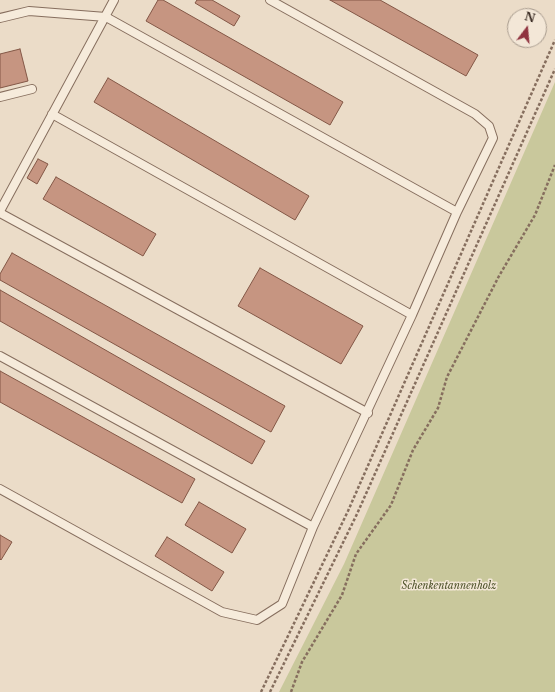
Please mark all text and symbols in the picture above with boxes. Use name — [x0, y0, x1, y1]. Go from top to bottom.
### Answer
north arrow — [507, 8, 547, 48]
text: N — [523, 9, 537, 26]
park label: Schenkentannenholz — [402, 580, 496, 592]

